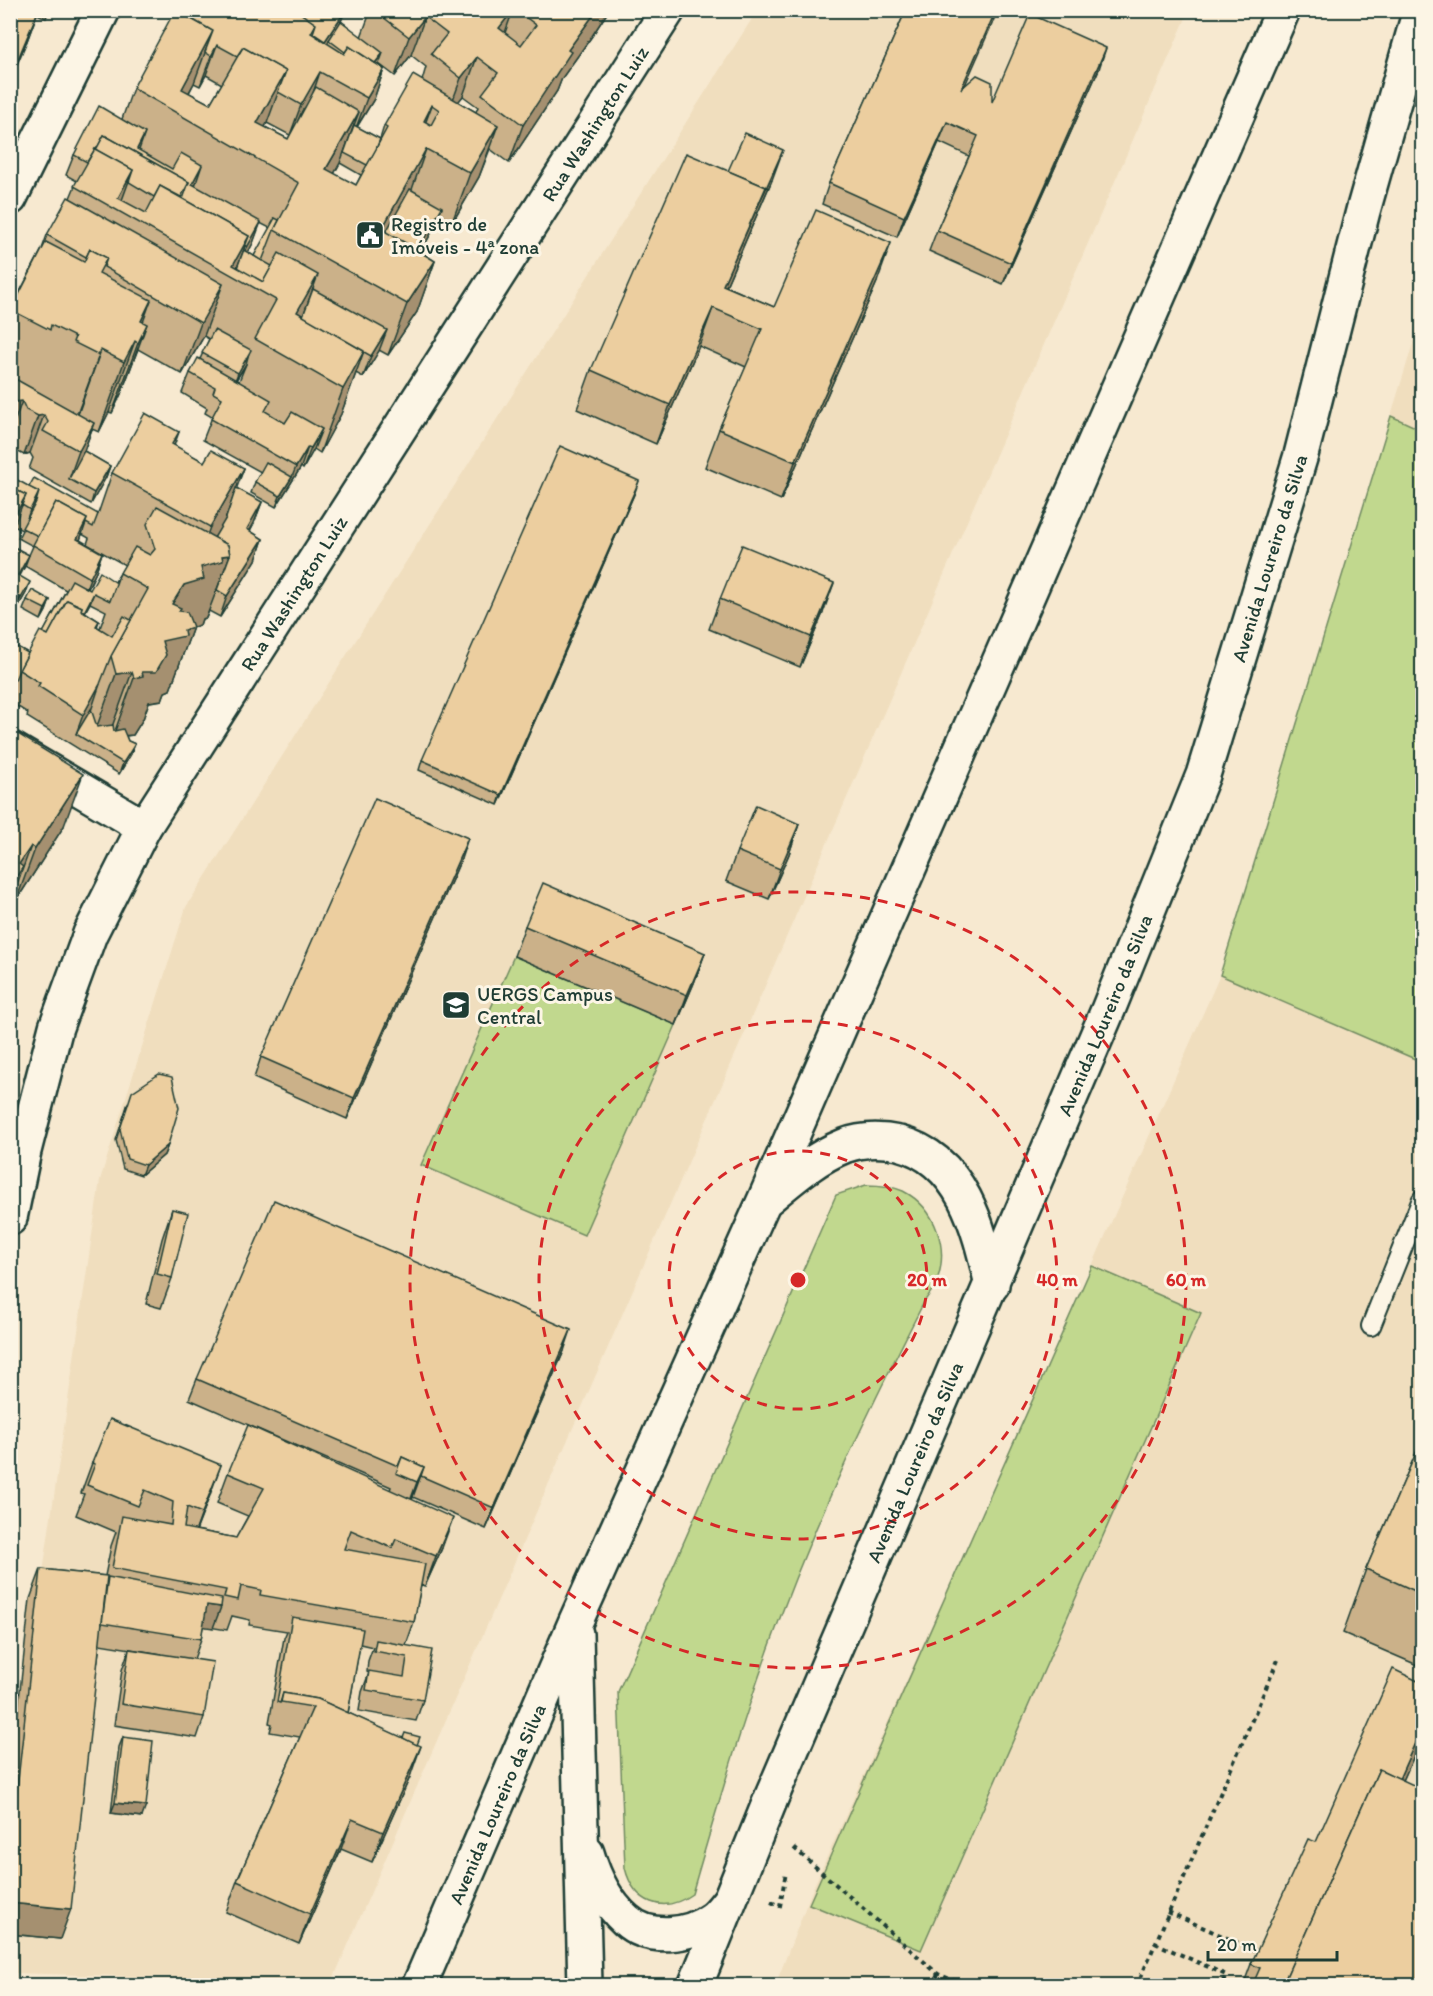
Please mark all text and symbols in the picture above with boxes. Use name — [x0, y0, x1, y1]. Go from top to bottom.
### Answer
street label: Rua Washington Luiz — [536, 41, 654, 206]
place label: Registro de Imóveis - 4ª zona — [391, 212, 539, 259]
public building icon: Registro de Imóveis - 4ª zona — [354, 219, 386, 251]
street label: Avenida Loureiro da Silva — [1226, 451, 1313, 665]
street label: Rua Washington Luiz — [235, 510, 353, 676]
street label: Avenida Loureiro da Silva — [1052, 911, 1157, 1119]
place label: UERGS Campus Central — [477, 982, 613, 1029]
school or university icon: UERGS Campus Central — [440, 989, 472, 1021]
text: 20 m — [907, 1269, 948, 1291]
text: 40 m — [1036, 1269, 1078, 1291]
text: 60 m — [1166, 1269, 1207, 1291]
centre of rings — [788, 1270, 808, 1290]
street label: Avenida Loureiro da Silva — [861, 1358, 968, 1566]
street label: Avenida Loureiro da Silva — [443, 1700, 551, 1908]
scale bar — [1208, 1924, 1337, 1962]
text: 20 m — [1217, 1934, 1257, 1956]

